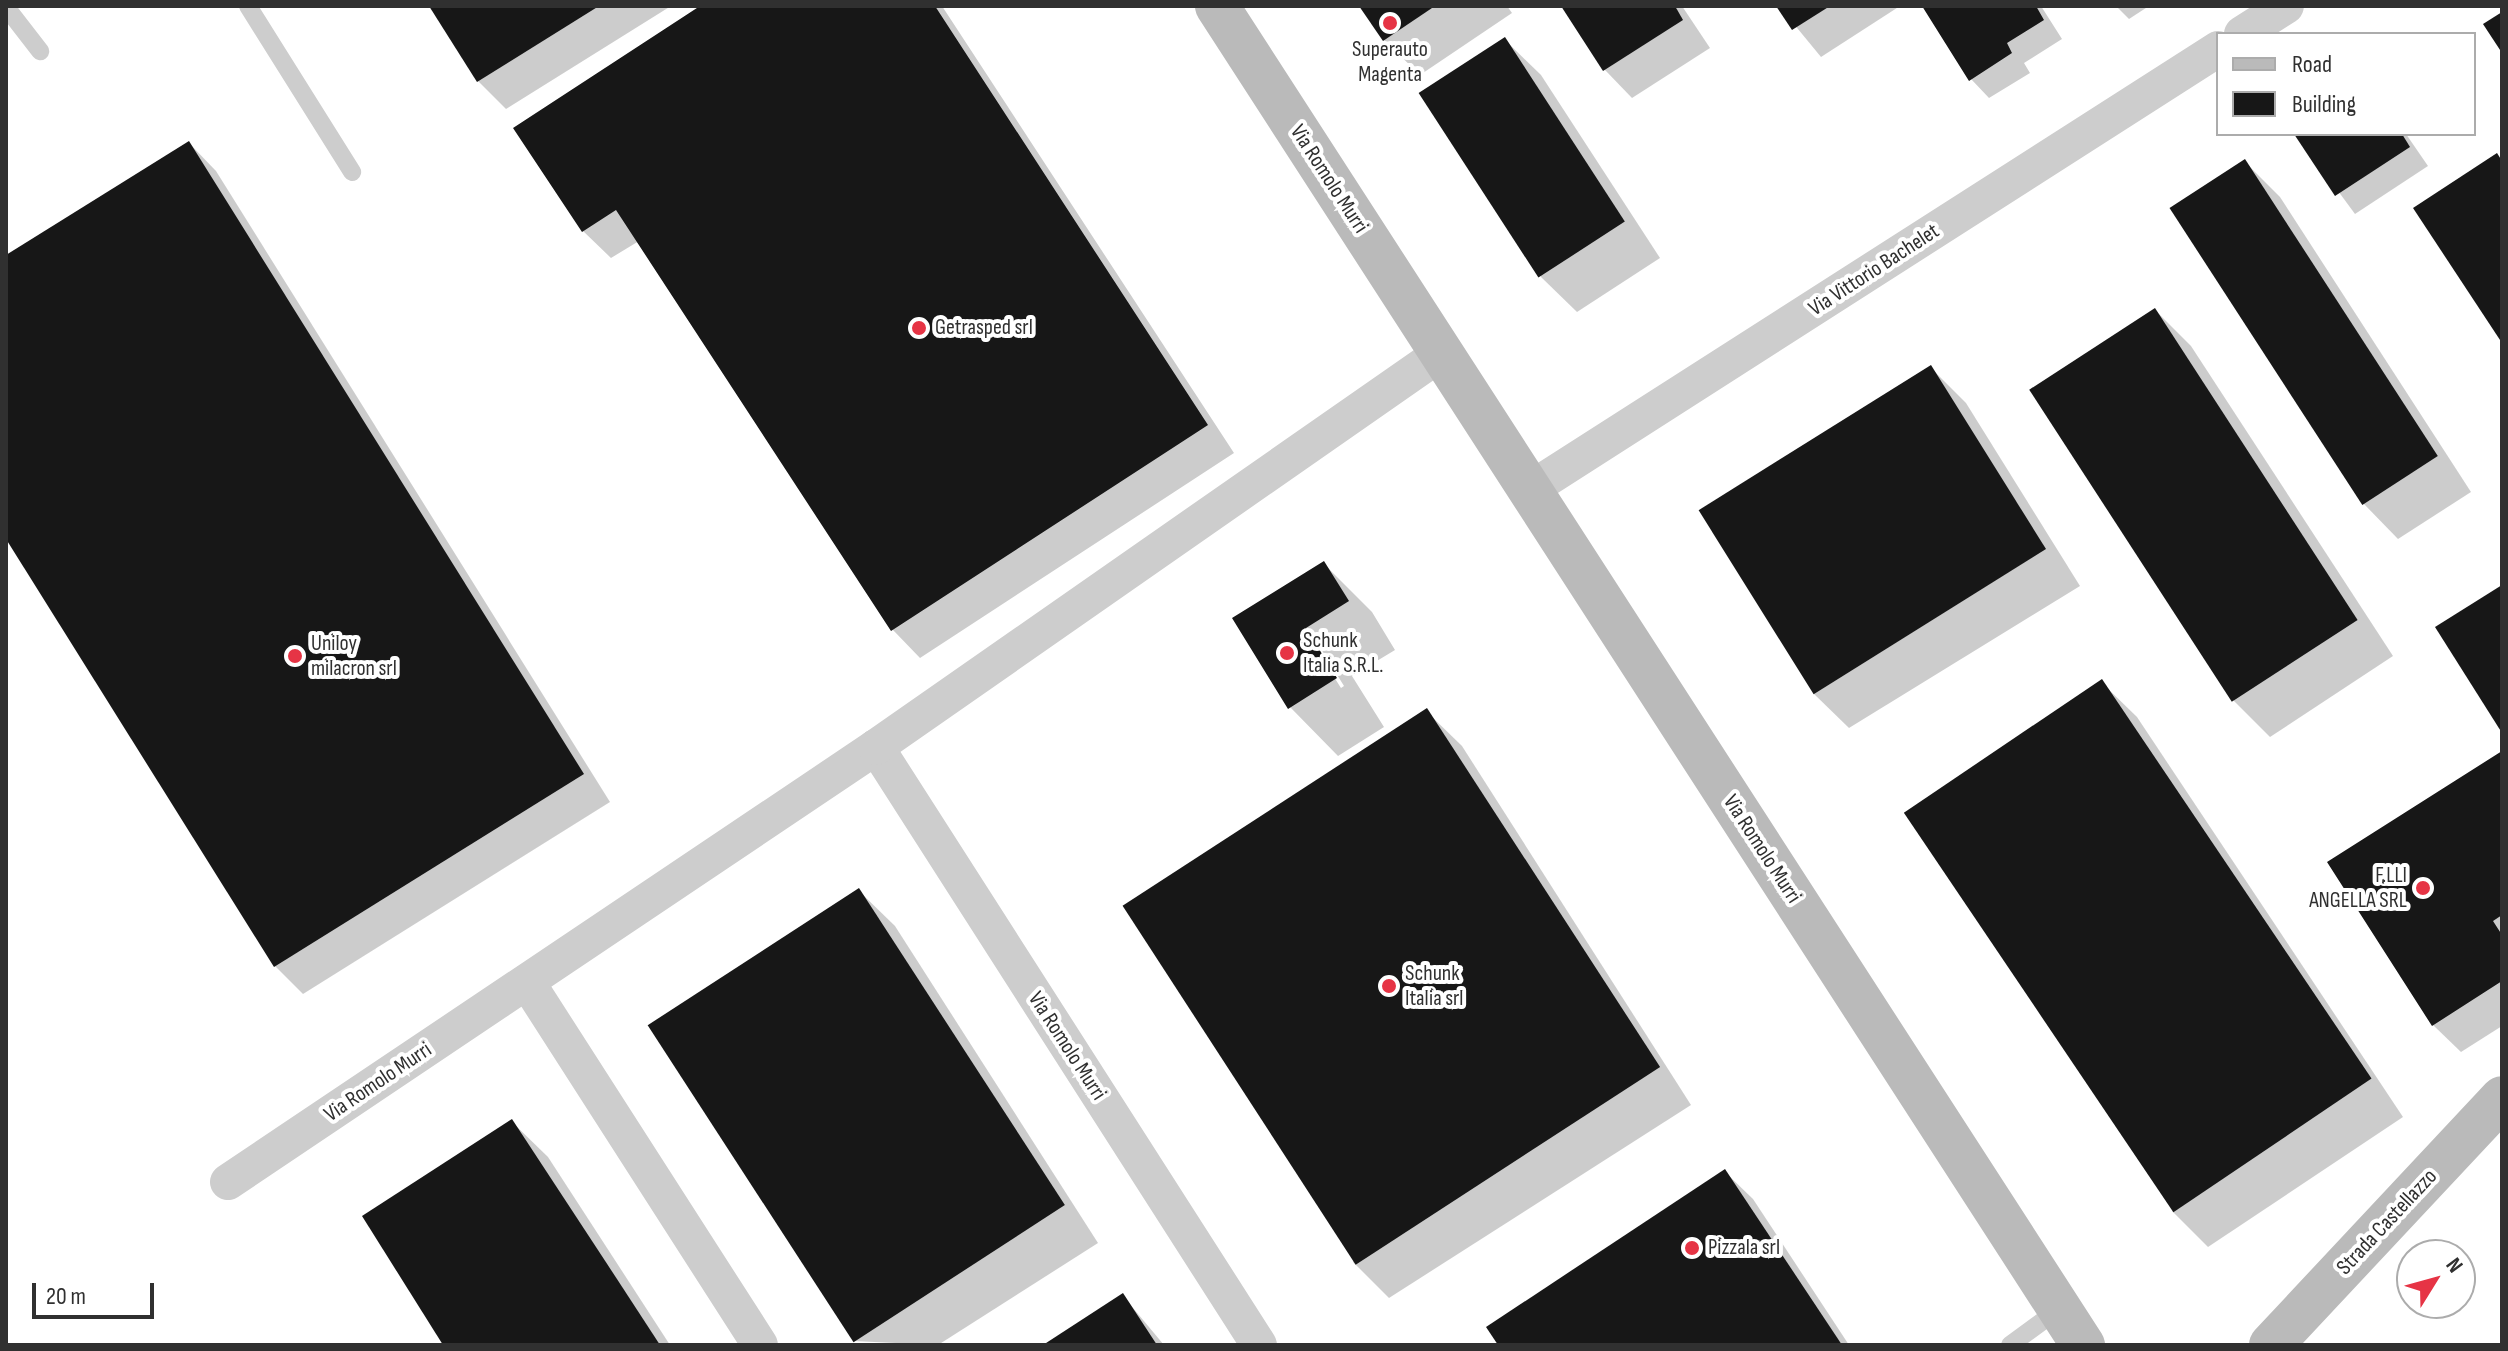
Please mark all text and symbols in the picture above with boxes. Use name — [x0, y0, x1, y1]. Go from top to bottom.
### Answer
marker: Superauto Magenta — [1381, 14, 1399, 32]
legend — [2216, 32, 2476, 136]
place label: Superauto Magenta — [1352, 36, 1428, 88]
text: Road — [2292, 50, 2332, 79]
text: Building — [2292, 90, 2356, 119]
street label: Via Romolo Murri — [1284, 120, 1374, 238]
street label: Via Vittorio Bachelet — [1804, 218, 1944, 322]
place label: Getrasped srl — [935, 315, 1033, 341]
marker: Getrasped srl — [910, 319, 928, 337]
place label: Schunk Italia S.R.L. — [1303, 627, 1383, 678]
place label: Uniloy milacron srl — [311, 630, 397, 682]
marker: Schunk Italia S.R.L. — [1278, 644, 1296, 662]
marker: Uniloy milacron srl — [286, 647, 304, 665]
street label: Via Romolo Murri — [1717, 790, 1807, 908]
place label: F.LLI ANGELLA SRL — [2309, 862, 2407, 914]
marker: F.LLI ANGELLA SRL — [2414, 879, 2432, 897]
place label: Schunk Italia srl — [1405, 960, 1463, 1012]
marker: Schunk Italia srl — [1380, 977, 1398, 995]
street label: Via Romolo Murri — [1022, 987, 1112, 1105]
street label: Via Romolo Murri — [319, 1036, 437, 1128]
street label: Strada Castellazzo — [2331, 1164, 2443, 1280]
place label: Pizzala srl — [1708, 1235, 1780, 1261]
marker: Pizzala srl — [1683, 1239, 1701, 1257]
north arrow — [2396, 1239, 2476, 1319]
text: N — [2440, 1253, 2468, 1278]
scale bar — [36, 1267, 158, 1317]
text: 20 m — [46, 1282, 86, 1311]

